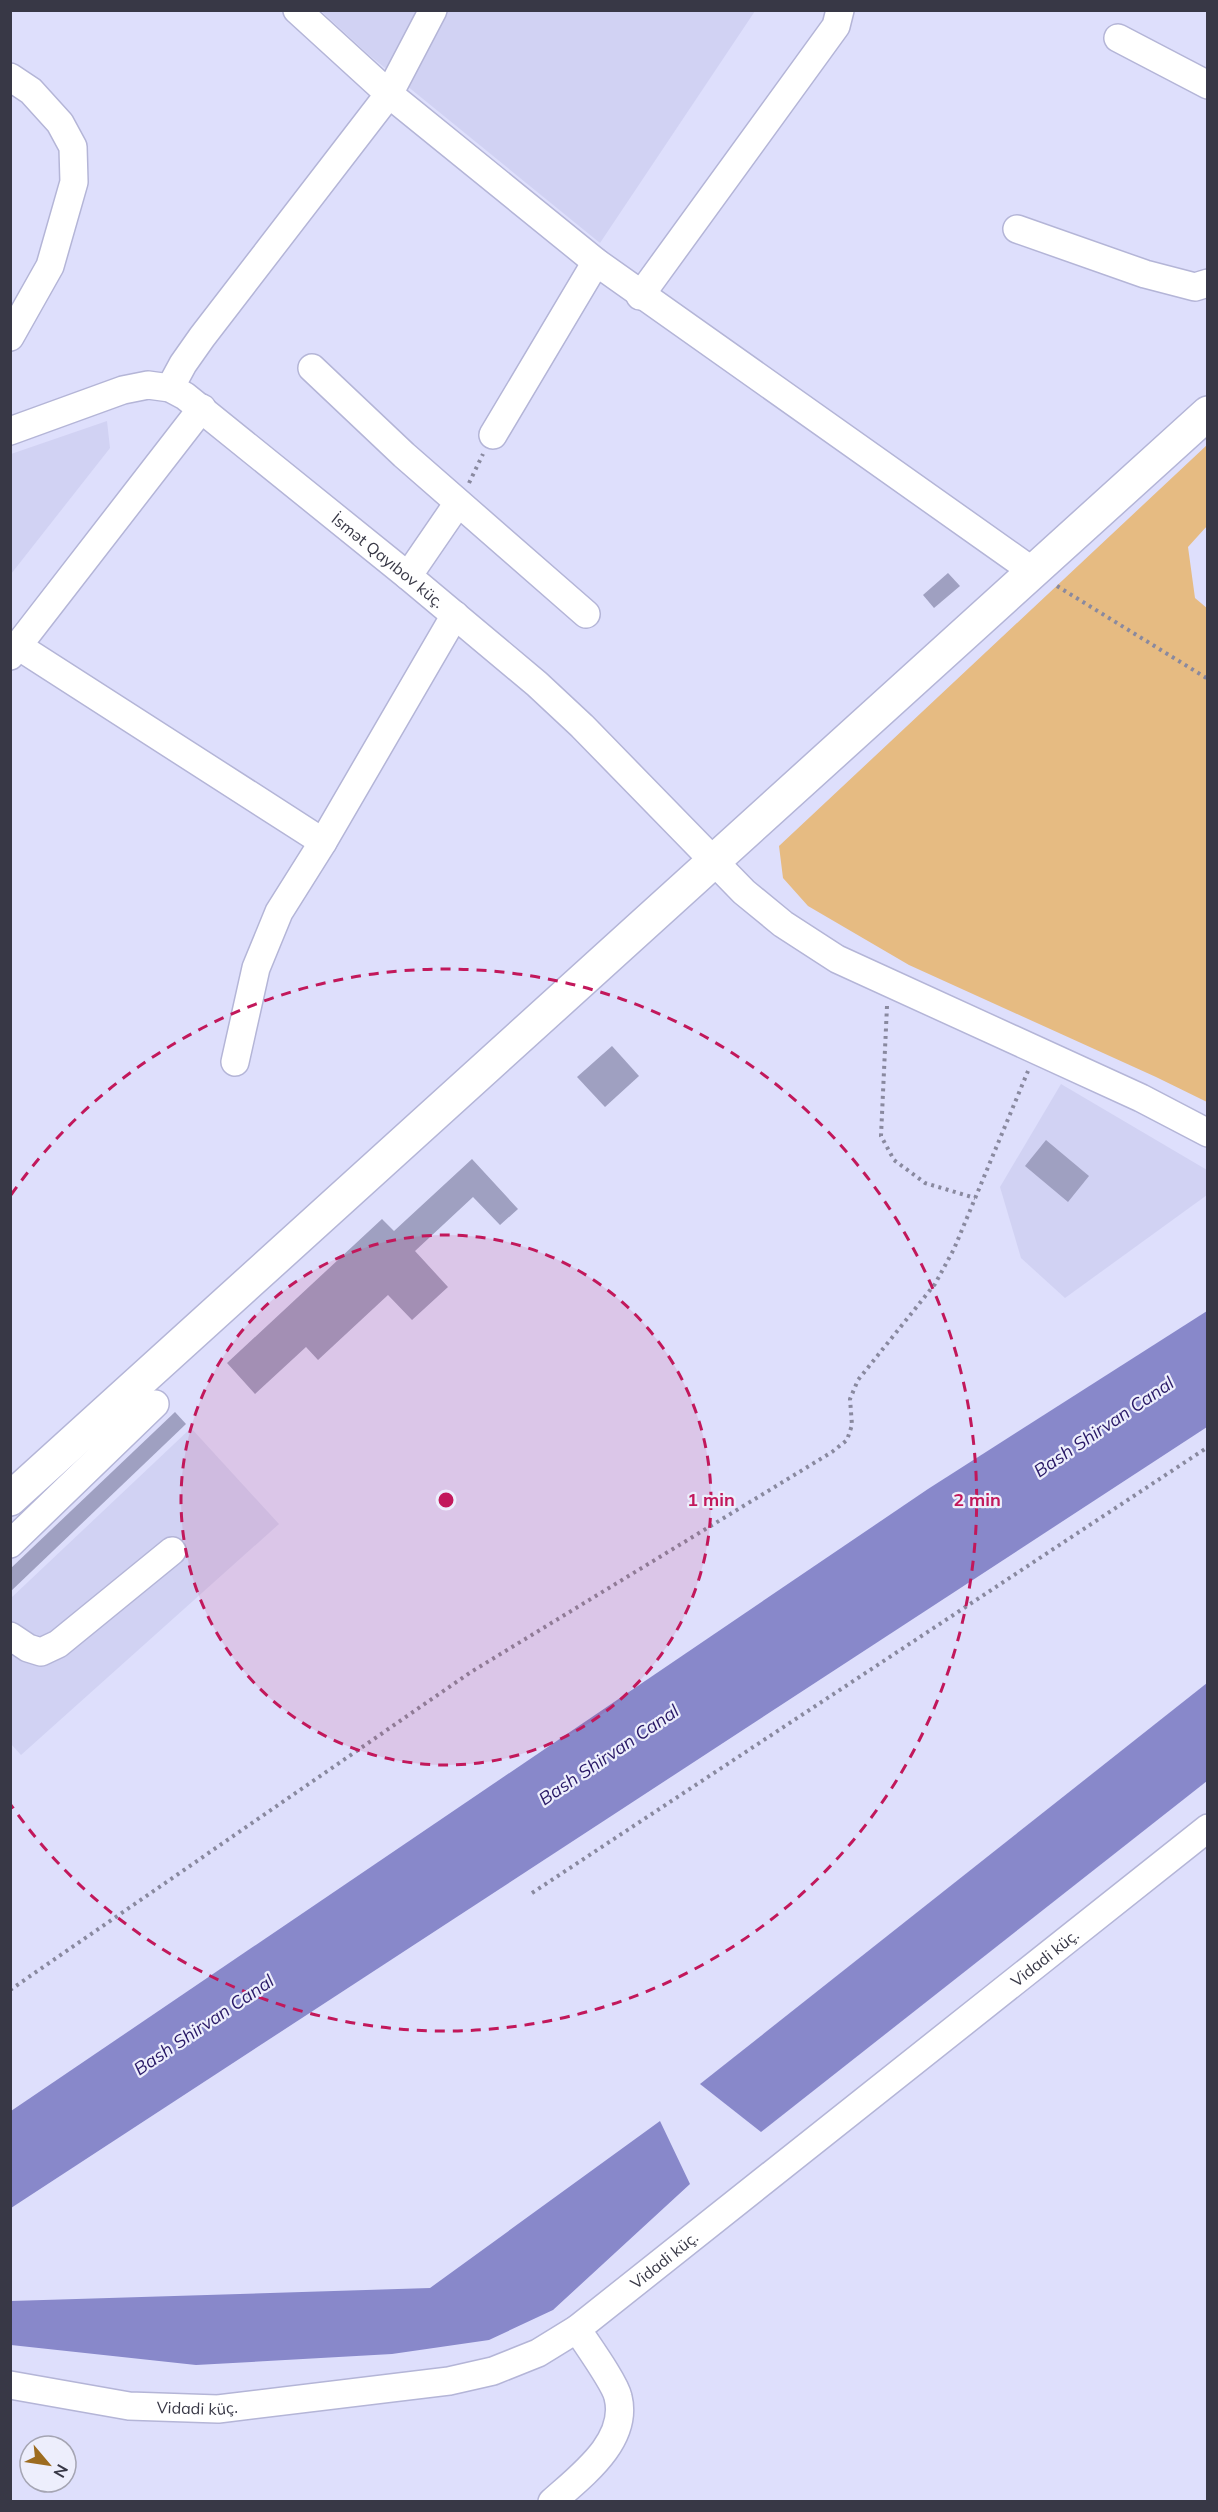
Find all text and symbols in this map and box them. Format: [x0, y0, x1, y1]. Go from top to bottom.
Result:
street label: İsmət Qayıbov küç. [328, 508, 448, 612]
water label: Bash Shirvan Canal [1029, 1371, 1179, 1482]
text: 1 min [687, 1488, 735, 1511]
text: 2 min [953, 1488, 1001, 1511]
centre of rings [436, 1490, 456, 1510]
water label: Bash Shirvan Canal [534, 1699, 684, 1810]
street label: Vidadi küç. [1007, 1925, 1083, 1991]
water label: Bash Shirvan Canal [129, 1969, 279, 2080]
street label: Vidadi küç. [626, 2227, 702, 2293]
street label: Vidadi küç. [156, 2397, 239, 2419]
north arrow [18, 2434, 78, 2494]
text: N [49, 2461, 73, 2481]

